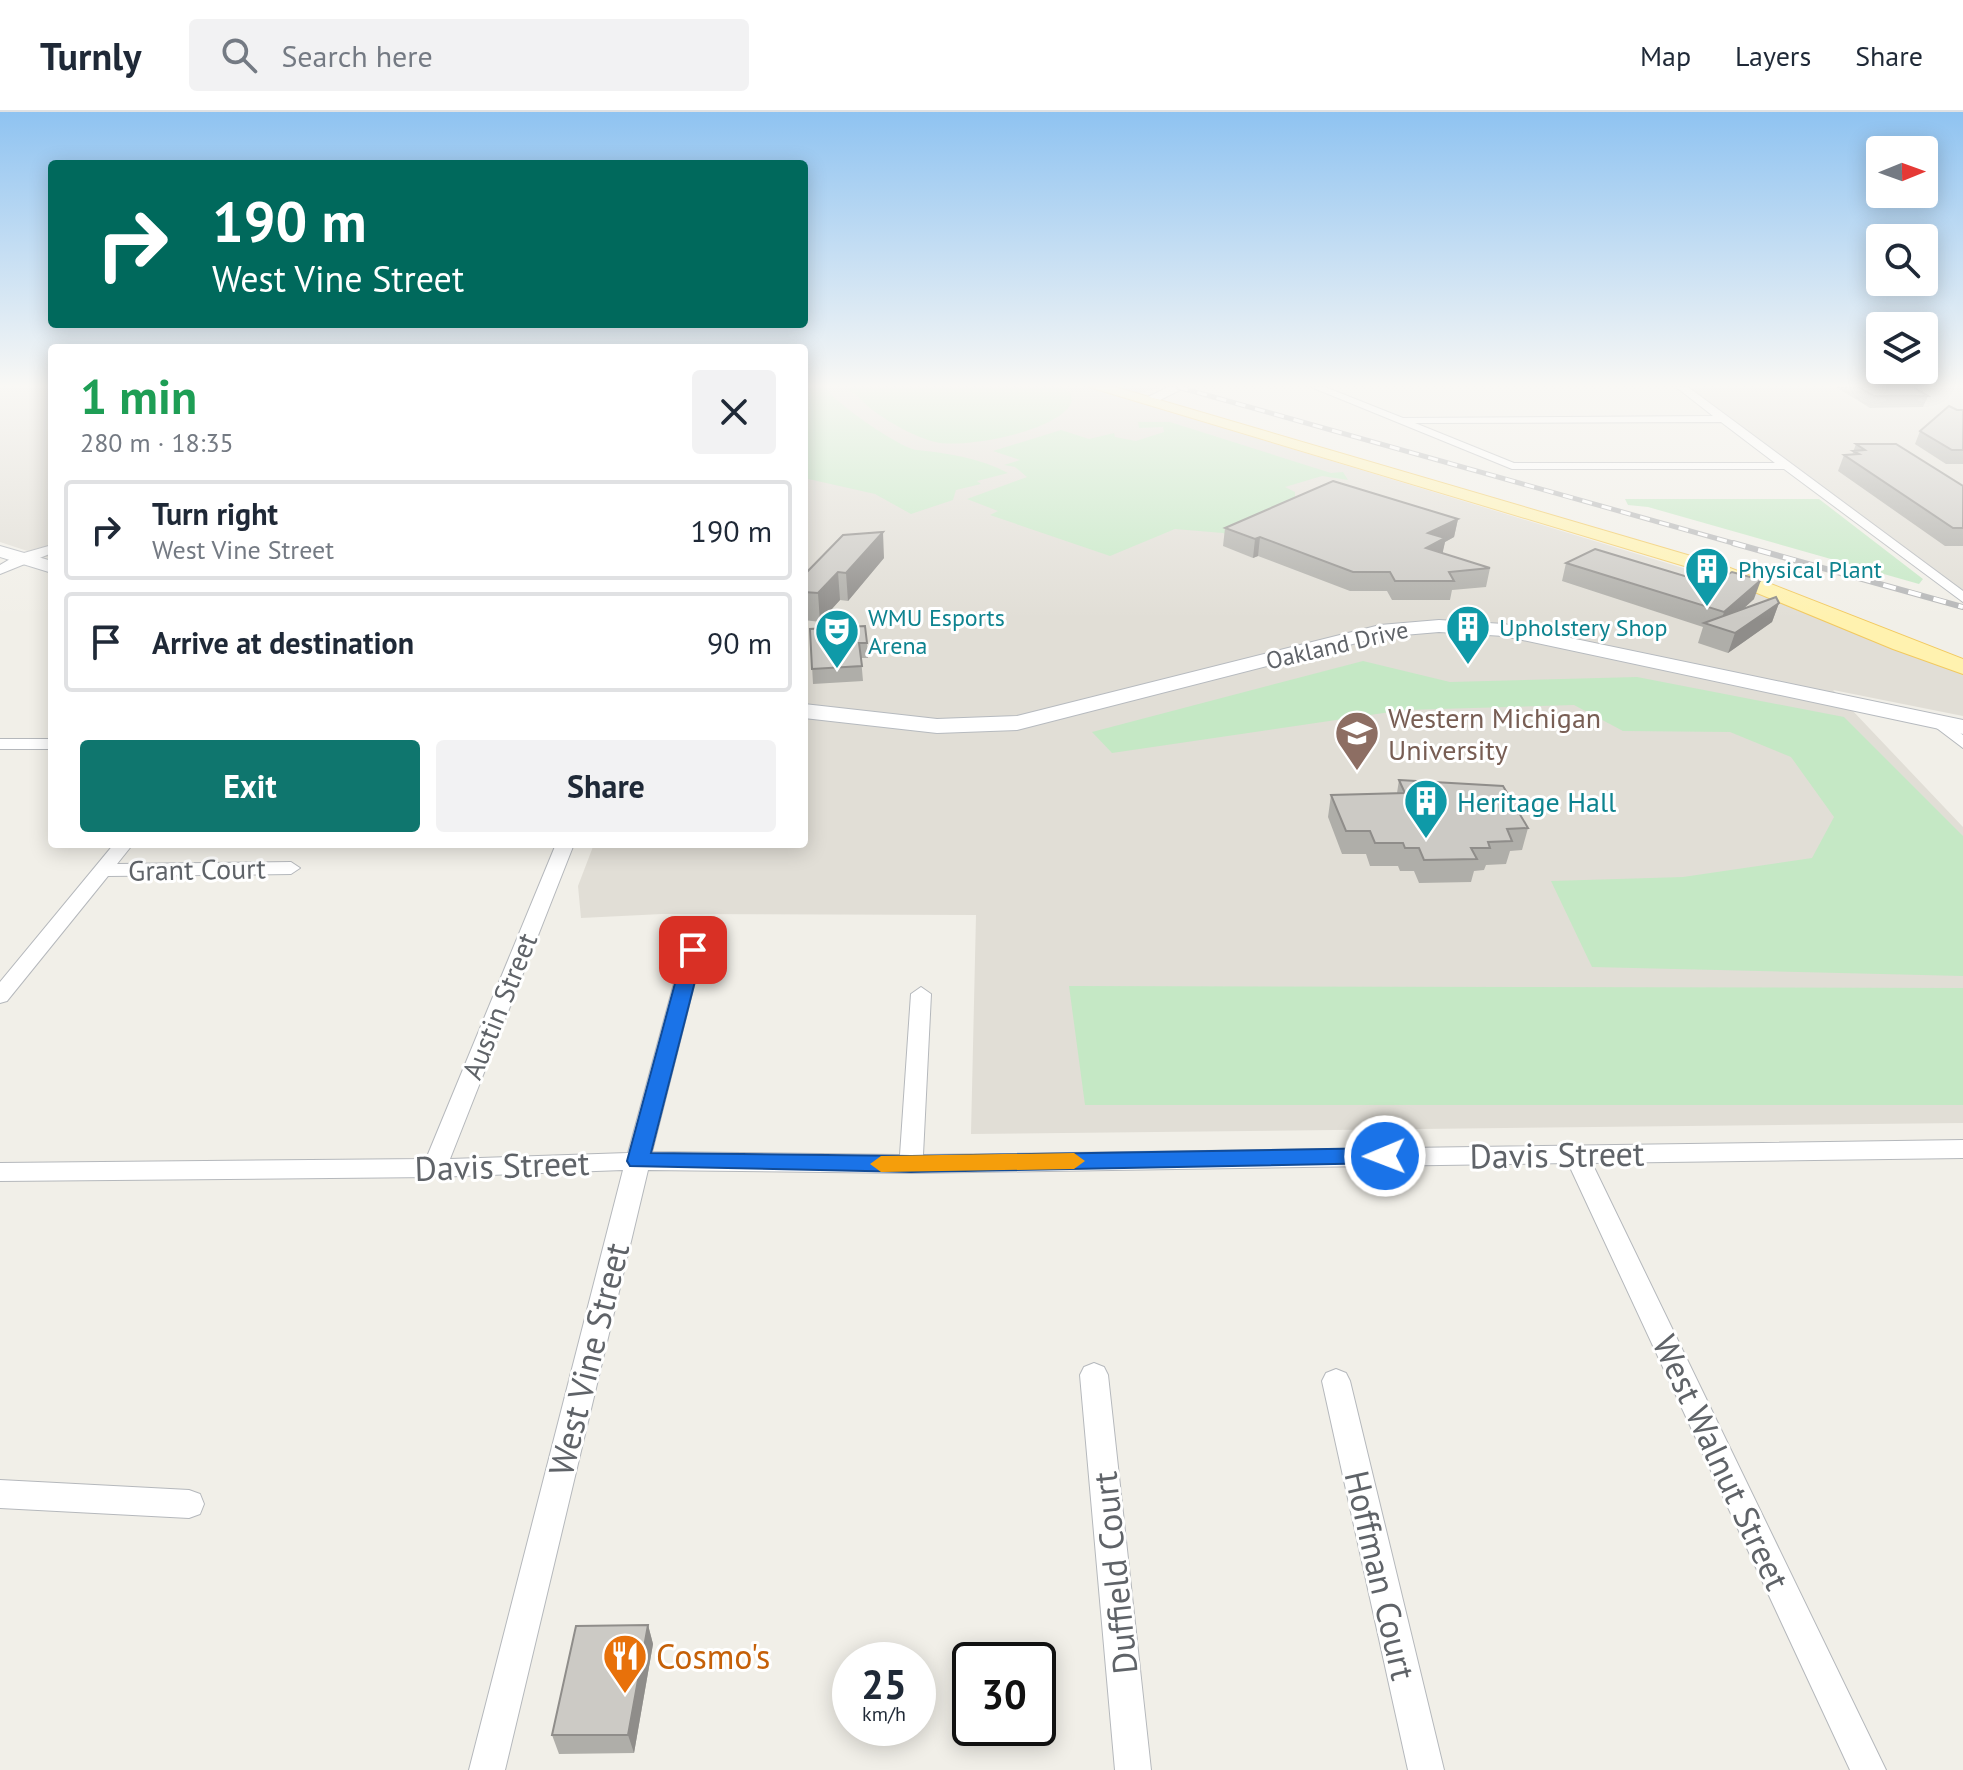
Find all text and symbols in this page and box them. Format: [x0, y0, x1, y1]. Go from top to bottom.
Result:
search box [189, 19, 749, 91]
text: Turnly [40, 31, 141, 80]
icon: search [217, 33, 261, 77]
text: Search here [281, 36, 433, 75]
text: Map [1640, 37, 1691, 74]
text: Layers [1735, 37, 1811, 74]
text: Share [1855, 37, 1923, 74]
north arrow [1866, 136, 1938, 208]
map controls [1866, 136, 1938, 384]
text: 190 m [212, 185, 367, 257]
icon: right [80, 192, 184, 296]
button: search [1866, 224, 1938, 296]
text: West Vine Street [212, 255, 464, 302]
button: layers [1866, 312, 1938, 384]
text: 1 min [80, 365, 197, 427]
button: close [692, 370, 776, 454]
text: 280 m · 18:35 [80, 426, 234, 459]
text: Turn right [152, 494, 278, 533]
icon: right [84, 508, 128, 552]
text: 190 m [691, 511, 772, 550]
text: West Vine Street [152, 533, 334, 566]
building icon: Physical Plant [1683, 545, 1731, 608]
place label: Physical Plant [1738, 554, 1882, 585]
place label: WMU Esports Arena [868, 602, 1005, 661]
building icon: Upholstery Shop [1444, 603, 1492, 666]
theatre icon: WMU Esports Arena [813, 607, 861, 670]
place label: Upholstery Shop [1499, 612, 1667, 643]
street label: Oakland Drive [1263, 614, 1411, 676]
icon: arrive [84, 620, 128, 664]
text: Arrive at destination [152, 623, 414, 662]
text: 90 m [707, 623, 772, 662]
place label: Western Michigan University [1388, 699, 1601, 768]
school or university icon: Western Michigan University [1333, 709, 1381, 772]
button: Exit [80, 740, 420, 832]
button: Share [436, 740, 776, 832]
building icon: Heritage Hall [1402, 777, 1450, 840]
place label: Heritage Hall [1457, 783, 1616, 820]
street label: Grant Court [128, 849, 267, 889]
pin [659, 916, 727, 984]
street label: Austin Street [453, 927, 545, 1085]
icon: arrive [671, 928, 715, 972]
position arrow [1343, 1114, 1427, 1198]
street label: Davis Street [1469, 1130, 1645, 1178]
street label: Davis Street [414, 1140, 591, 1190]
street label: West Vine Street [538, 1238, 638, 1480]
street label: West Walnut Street [1644, 1328, 1800, 1597]
street label: Hoffman Court [1336, 1466, 1427, 1684]
street label: Duffield Court [1081, 1469, 1147, 1676]
restaurant icon: Cosmo's [601, 1632, 649, 1695]
place label: Cosmo's [656, 1634, 770, 1678]
speed limit sign: 30 [952, 1642, 1056, 1746]
text: 25 [861, 1658, 907, 1710]
text: km/h [862, 1701, 906, 1727]

